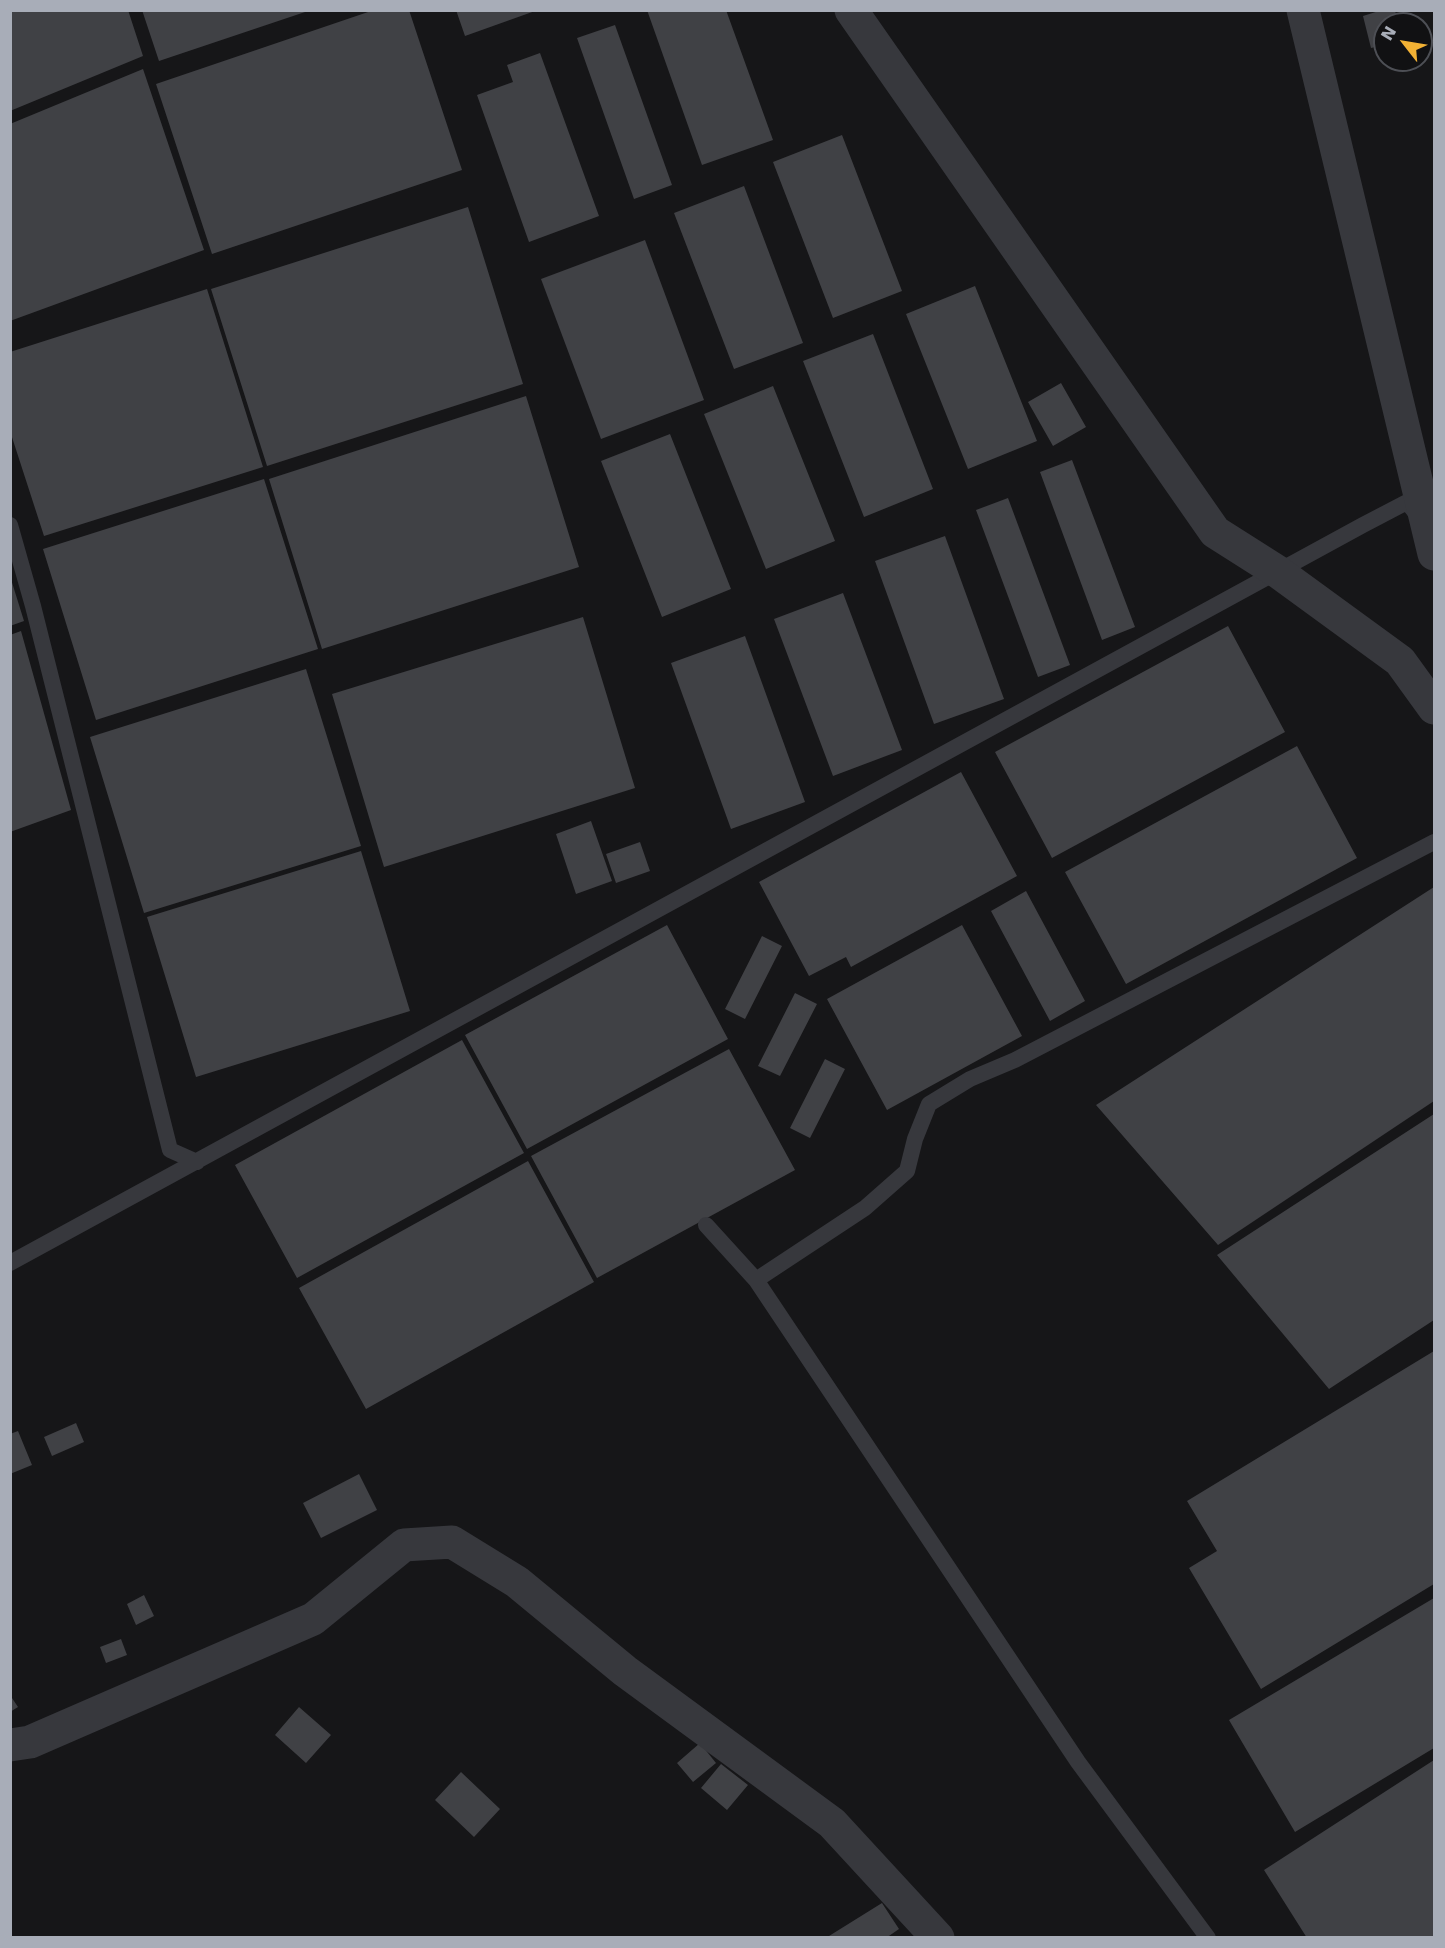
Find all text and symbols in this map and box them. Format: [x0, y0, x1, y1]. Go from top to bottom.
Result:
north arrow [1373, 12, 1433, 72]
text: N [1377, 23, 1400, 44]

